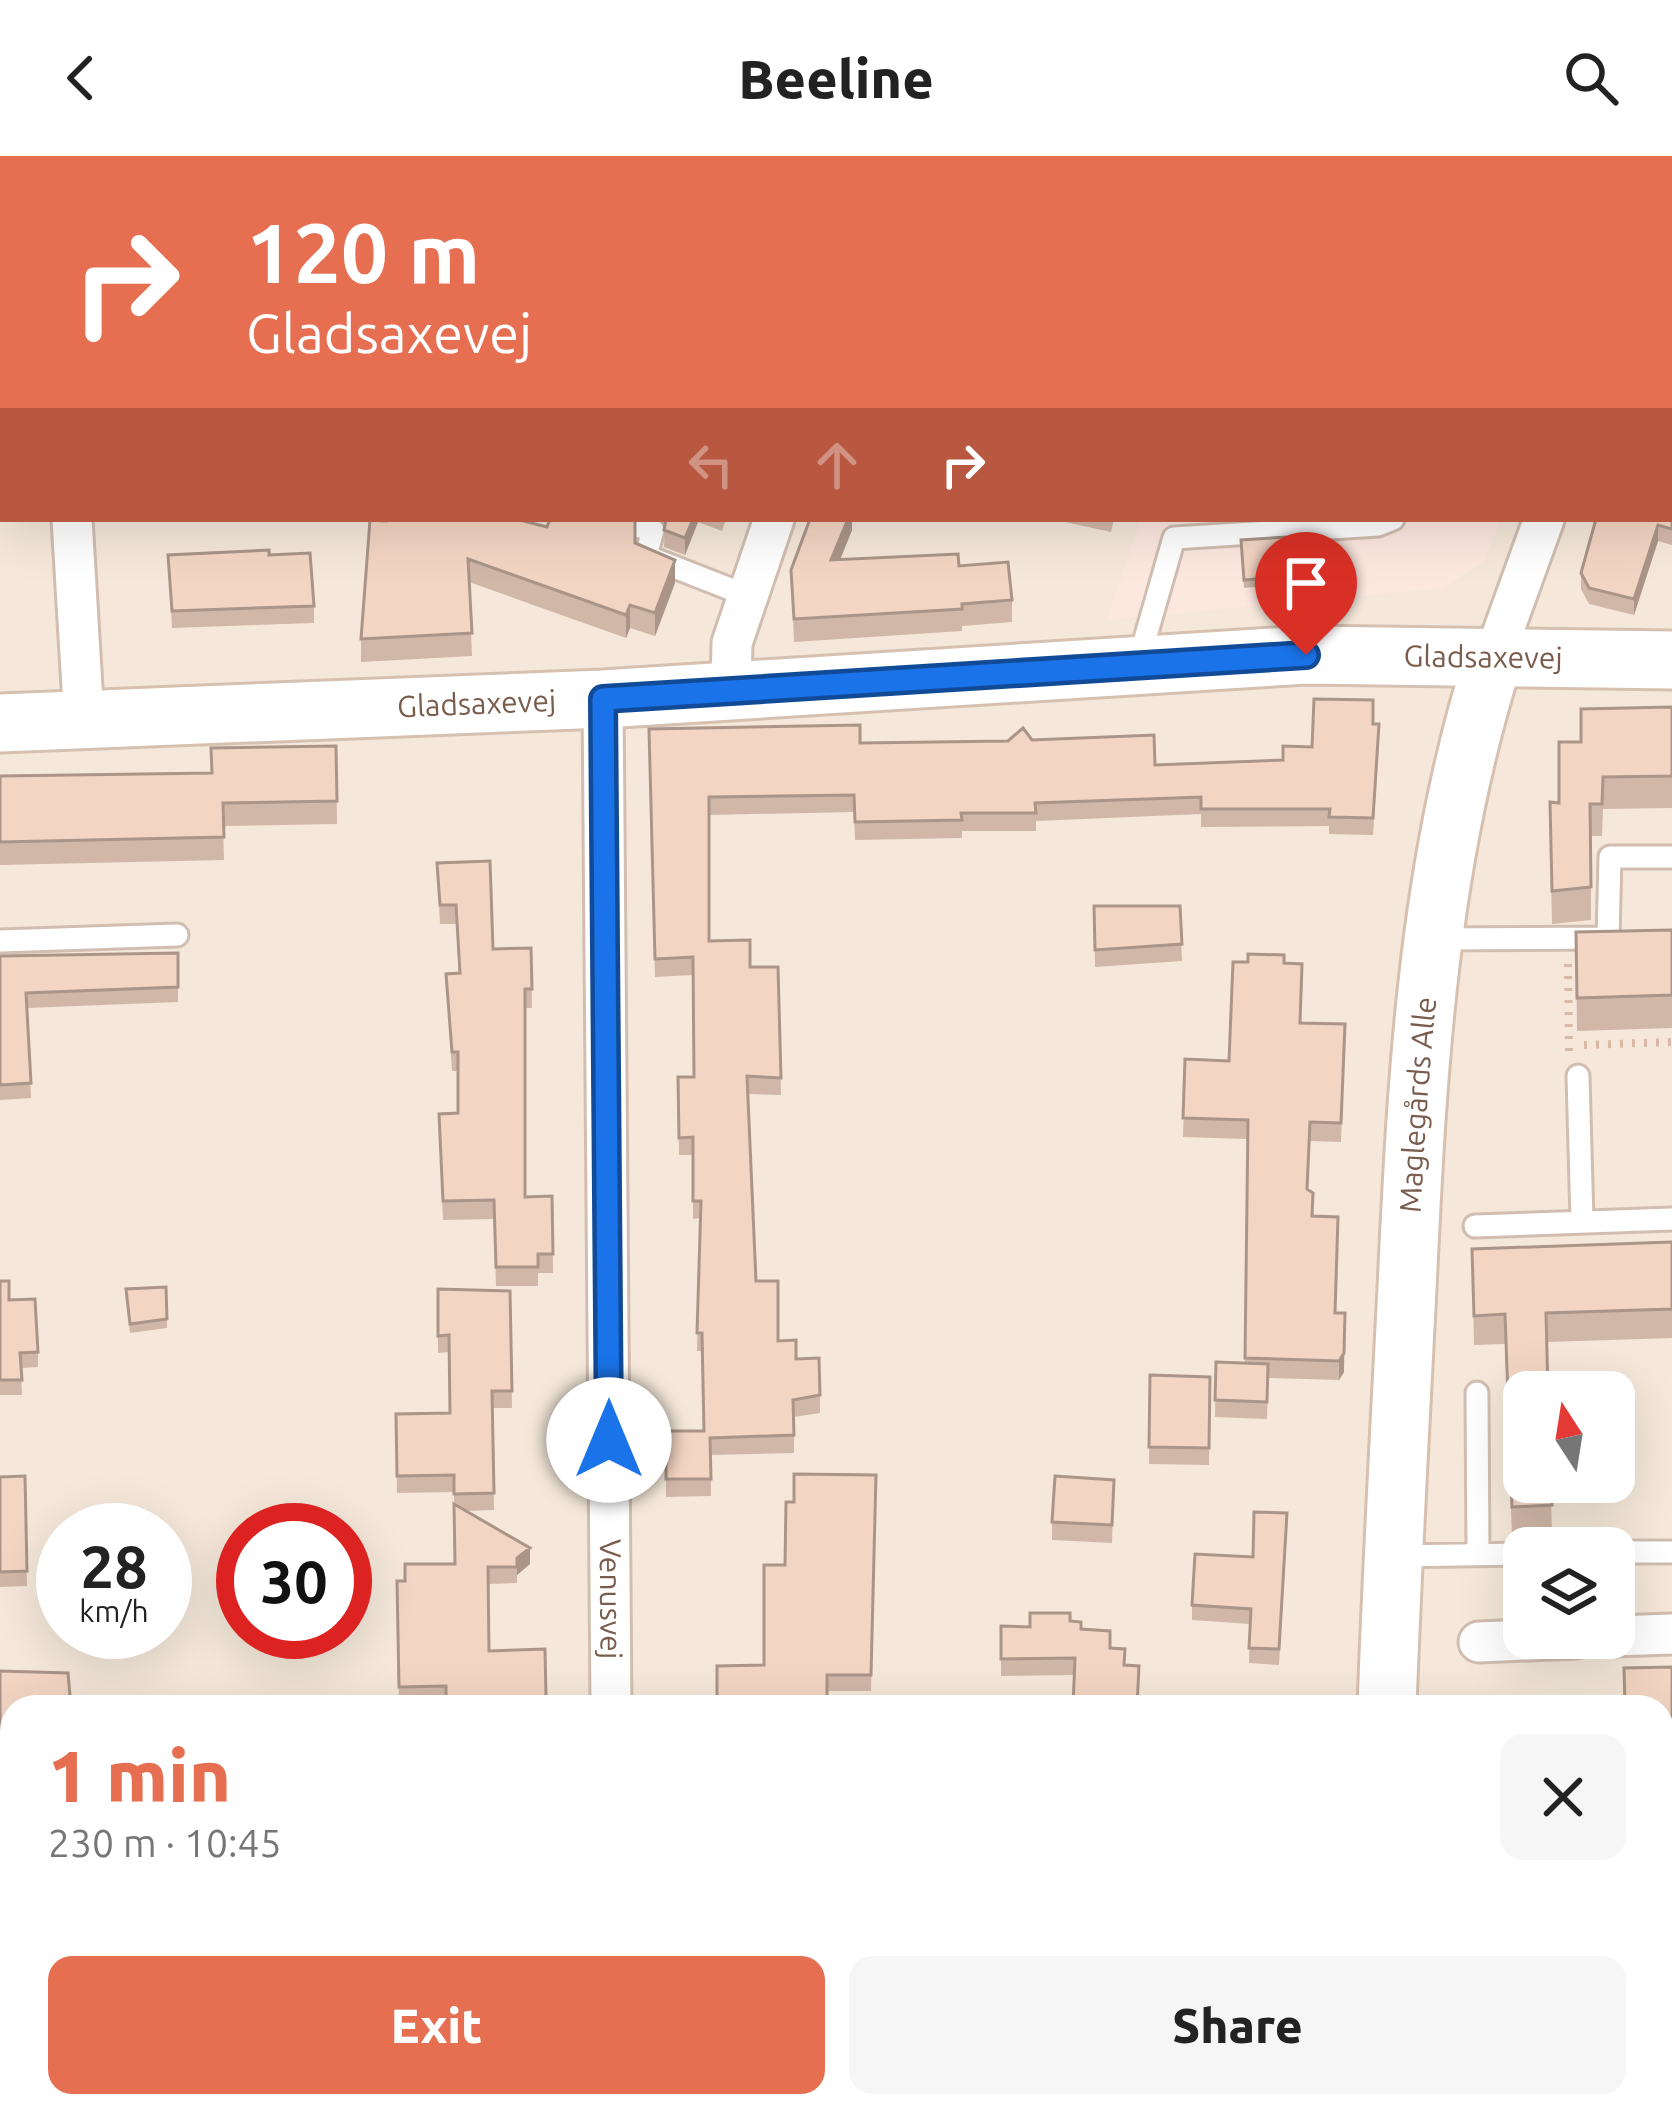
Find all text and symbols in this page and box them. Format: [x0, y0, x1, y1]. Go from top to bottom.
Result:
icon: back [48, 45, 114, 111]
icon: search [1558, 45, 1624, 111]
text: Beeline [738, 48, 934, 108]
icon: right [48, 204, 204, 360]
text: 120 m [246, 205, 480, 299]
text: Gladsaxevej [246, 303, 532, 363]
icon: left [678, 432, 744, 498]
icon: ahead [804, 432, 870, 498]
icon: right [930, 432, 996, 498]
pin [1255, 532, 1357, 655]
icon: arrive [1273, 550, 1339, 616]
street label: Gladsaxevej [1403, 638, 1563, 675]
street label: Gladsaxevej [396, 683, 557, 723]
street label: Maglegårds Alle [1393, 995, 1442, 1214]
north arrow [1503, 1371, 1635, 1503]
map controls [1503, 1371, 1635, 1659]
position arrow [546, 1377, 672, 1503]
speed limit sign: 30 [216, 1503, 372, 1659]
button: layers [1503, 1527, 1635, 1659]
text: 28 [80, 1532, 148, 1599]
street label: Venusvej [594, 1539, 629, 1659]
text: km/h [79, 1594, 149, 1628]
button: close [1500, 1734, 1626, 1860]
text: 1 min [48, 1735, 231, 1816]
text: 230 m · 10:45 [48, 1821, 282, 1864]
button: Exit [48, 1956, 825, 2094]
button: Share [849, 1956, 1626, 2094]

